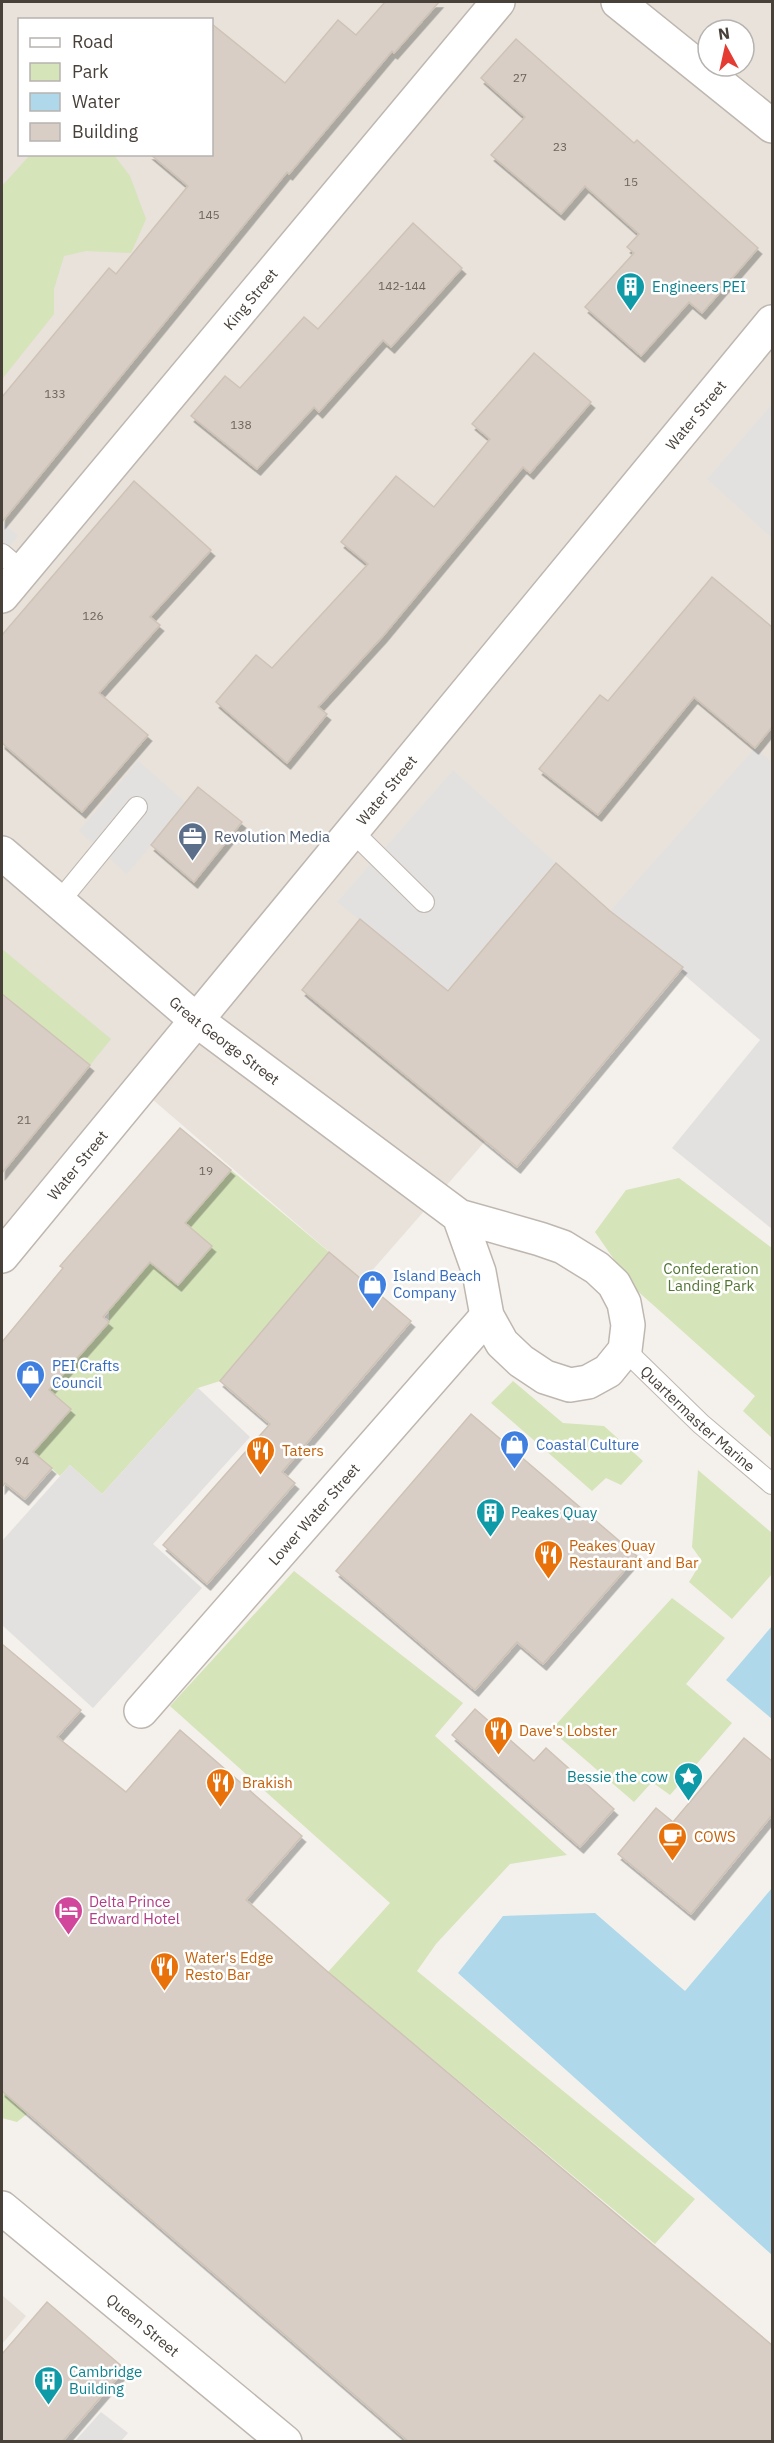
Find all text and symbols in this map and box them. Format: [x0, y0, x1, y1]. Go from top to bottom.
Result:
legend [18, 18, 213, 156]
north arrow [696, 18, 756, 78]
text: N [717, 22, 731, 44]
text: Road [72, 30, 113, 53]
text: Park [72, 60, 109, 83]
house number: 27 [513, 70, 527, 85]
text: Water [72, 90, 121, 113]
text: Building [72, 120, 139, 143]
house number: 23 [553, 139, 567, 154]
house number: 15 [624, 174, 638, 189]
house number: 145 [198, 207, 220, 222]
street label: King Street [219, 264, 281, 334]
building icon: Engineers PEI [615, 270, 647, 312]
place label: Engineers PEI [652, 277, 746, 296]
house number: 142-144 [378, 278, 426, 293]
street label: Water Street [661, 376, 730, 454]
house number: 133 [44, 386, 66, 401]
house number: 138 [230, 417, 252, 432]
house number: 126 [82, 608, 104, 623]
street label: Water Street [352, 751, 421, 829]
office icon: Revolution Media [177, 820, 209, 862]
place label: Revolution Media [214, 827, 330, 846]
street label: Great George Street [166, 992, 284, 1088]
house number: 21 [17, 1112, 31, 1127]
street label: Water Street [43, 1126, 111, 1204]
house number: 19 [199, 1163, 213, 1178]
park label: Confederation Landing Park [663, 1259, 759, 1295]
place label: Island Beach Company [393, 1266, 481, 1302]
shop icon: Island Beach Company [356, 1268, 388, 1310]
place label: PEI Crafts Council [52, 1356, 120, 1392]
shop icon: PEI Crafts Council [15, 1358, 47, 1400]
street label: Quartermaster Marine [637, 1361, 759, 1475]
shop icon: Coastal Culture [499, 1428, 531, 1470]
restaurant icon: Taters [245, 1434, 277, 1476]
place label: Coastal Culture [536, 1435, 639, 1454]
place label: Taters [282, 1441, 324, 1460]
house number: 94 [15, 1453, 29, 1468]
street label: Lower Water Street [264, 1459, 363, 1569]
building icon: Peakes Quay [474, 1496, 506, 1538]
place label: Peakes Quay [511, 1503, 598, 1522]
place label: Peakes Quay Restaurant and Bar [569, 1536, 699, 1572]
restaurant icon: Peakes Quay Restaurant and Bar [532, 1538, 564, 1580]
restaurant icon: Dave's Lobster [482, 1714, 514, 1756]
place label: Dave's Lobster [519, 1721, 618, 1740]
place icon: Bessie the cow [673, 1760, 705, 1802]
restaurant icon: Brakish [205, 1766, 237, 1808]
place label: Bessie the cow [567, 1767, 668, 1786]
place label: Brakish [242, 1773, 293, 1792]
cafe icon: COWS [657, 1820, 689, 1862]
place label: COWS [694, 1827, 736, 1846]
place label: Delta Prince Edward Hotel [89, 1892, 180, 1928]
hotel icon: Delta Prince Edward Hotel [52, 1894, 84, 1936]
place label: Water's Edge Resto Bar [185, 1948, 273, 1984]
restaurant icon: Water's Edge Resto Bar [148, 1950, 180, 1992]
street label: Queen Street [103, 2289, 183, 2360]
place label: Cambridge Building [69, 2362, 142, 2398]
building icon: Cambridge Building [32, 2364, 64, 2406]

